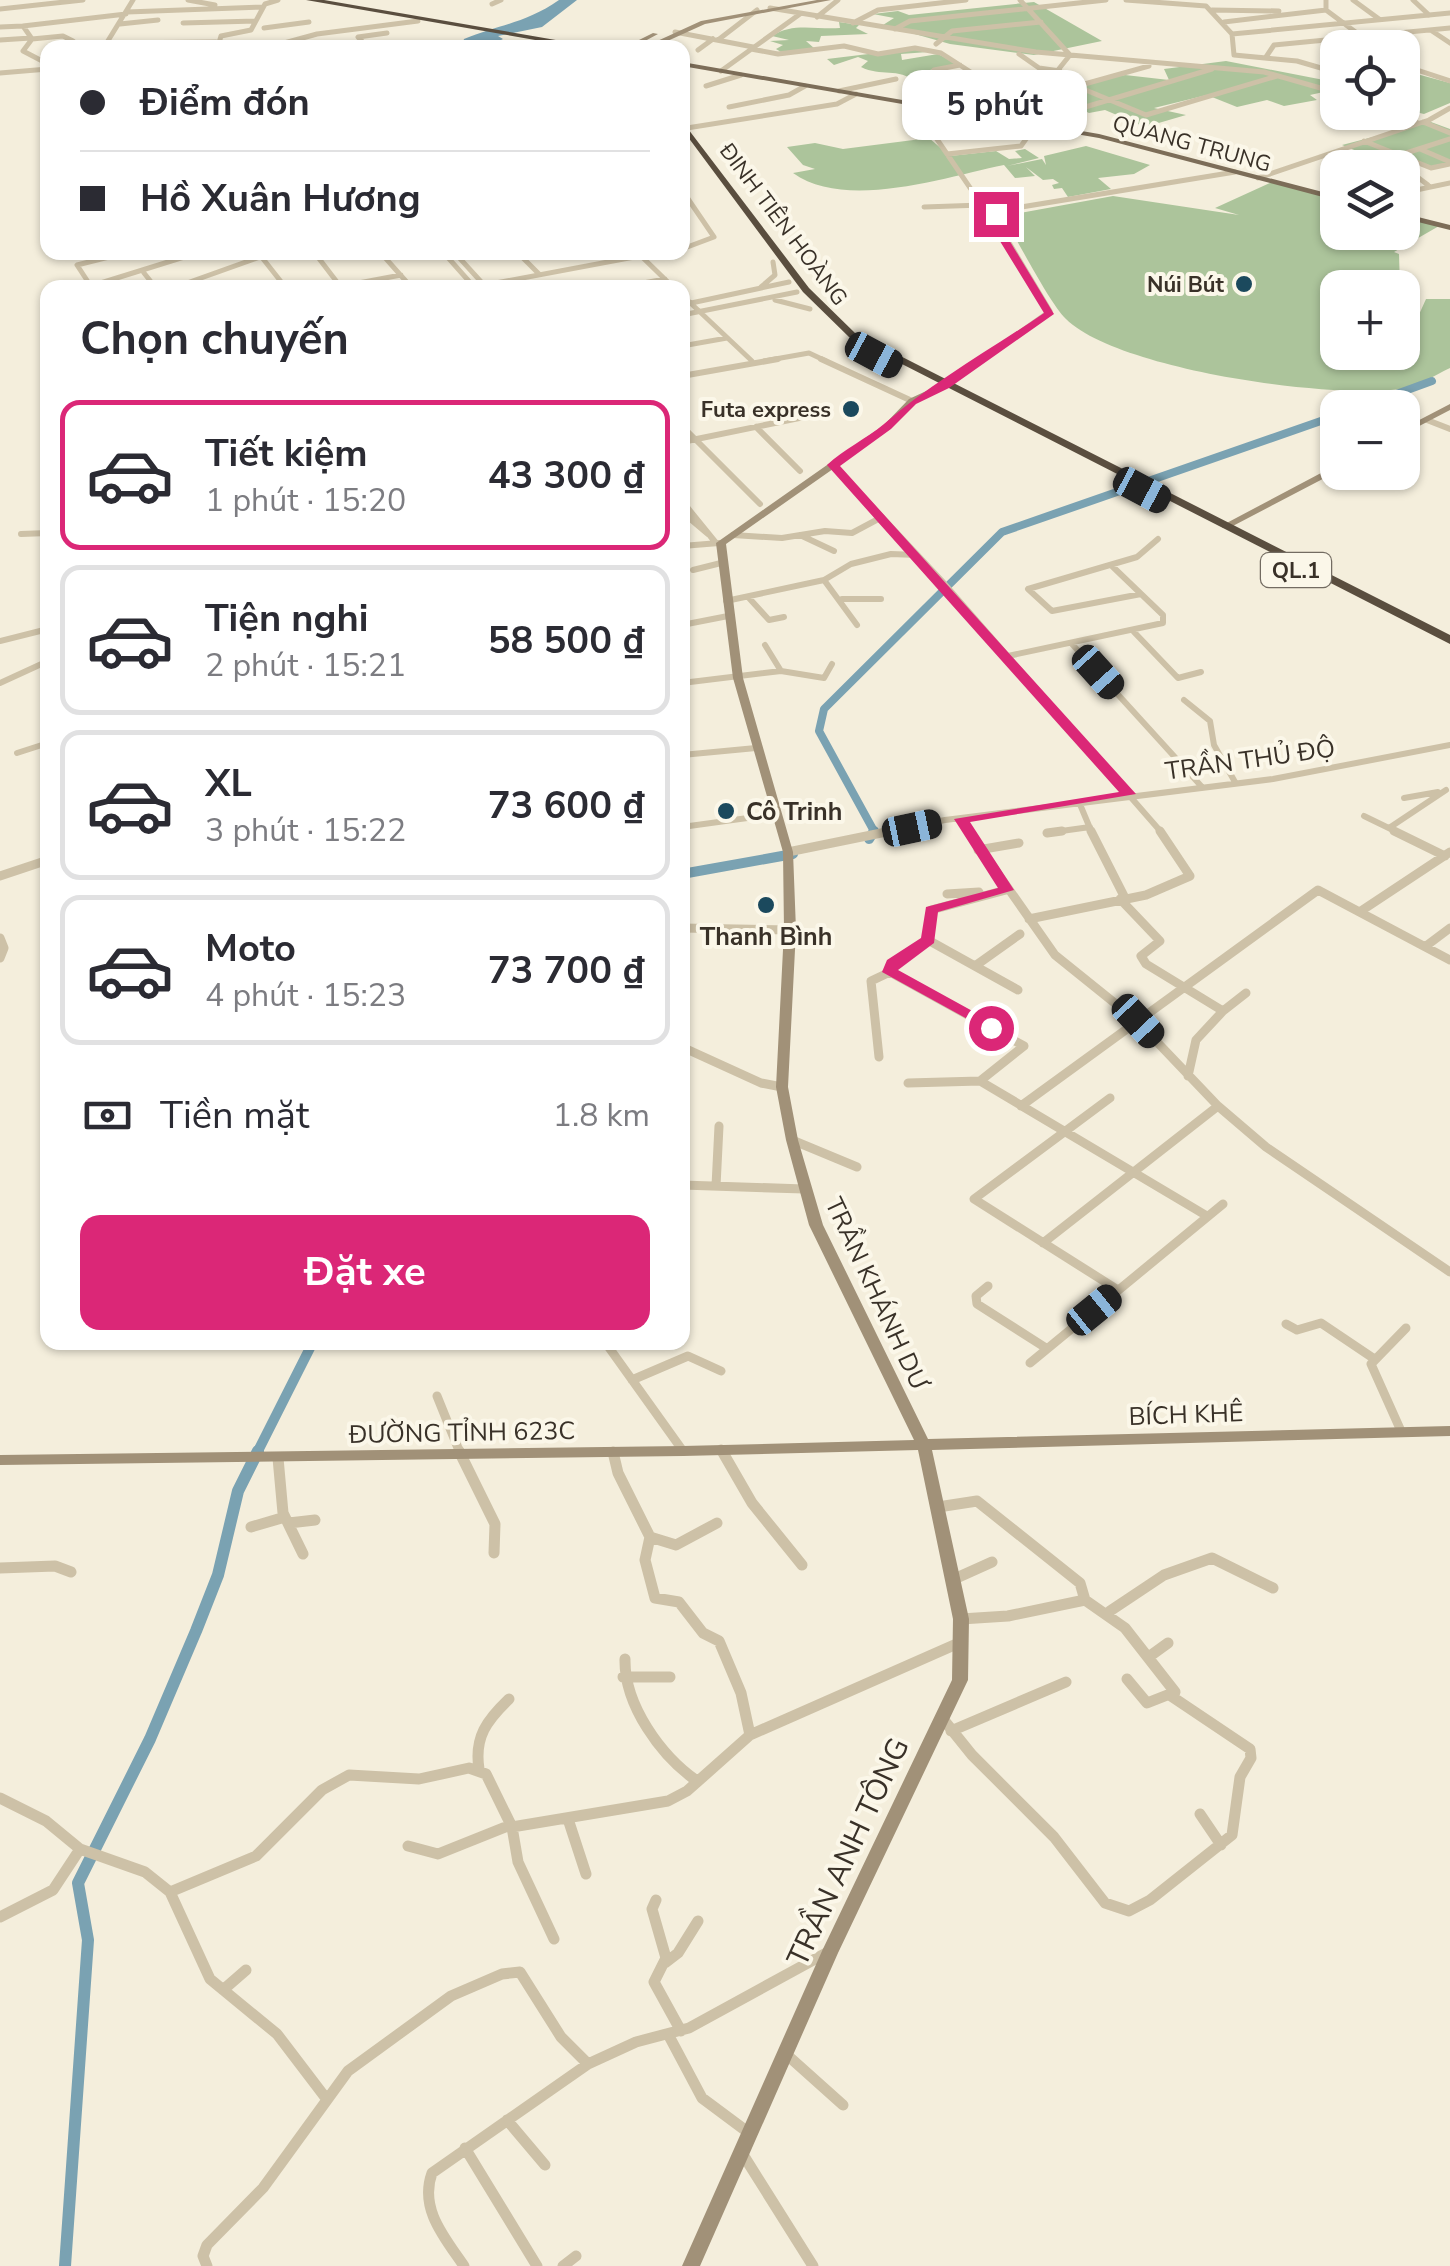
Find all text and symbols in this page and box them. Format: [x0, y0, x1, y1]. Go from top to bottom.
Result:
map controls [1320, 30, 1420, 490]
button: locate [1320, 30, 1420, 130]
callout: 5 phút [904, 69, 1088, 139]
text: Điểm đón [140, 77, 310, 128]
text: 5 phút [946, 83, 1043, 126]
street label: QUANG TRUNG [1109, 108, 1274, 180]
street label: ĐINH TIÊN HOÀNG [712, 137, 854, 312]
button: layers [1320, 150, 1420, 250]
text: Hồ Xuân Hương [140, 173, 421, 224]
route end [974, 192, 1019, 237]
place label: Núi Bút [1147, 270, 1225, 300]
button: + [1320, 270, 1420, 370]
marker: Núi Bút [1233, 273, 1255, 295]
text: Chọn chuyến [80, 309, 349, 370]
car [840, 328, 908, 382]
button: − [1320, 390, 1420, 490]
place label: Futa express [701, 395, 831, 425]
marker: Futa express [840, 398, 862, 420]
text: Tiết kiệm [205, 428, 368, 479]
icon: car [85, 430, 175, 520]
text: 43 300 ₫ [488, 450, 645, 501]
car [1108, 463, 1176, 517]
text: 1 phút · 15:20 [205, 479, 406, 522]
road number: QL.1 [1261, 553, 1331, 587]
text: Tiện nghi [205, 593, 368, 644]
icon: car [85, 595, 175, 685]
text: 58 500 ₫ [488, 615, 645, 666]
car [1067, 640, 1129, 704]
text: 2 phút · 15:21 [205, 644, 406, 687]
street label: TRẦN THỦ ĐỘ [1163, 729, 1337, 789]
text: XL [205, 758, 252, 809]
icon: car [85, 760, 175, 850]
text: 73 600 ₫ [488, 780, 645, 831]
place label: Cô Trinh [746, 795, 842, 829]
marker: Cô Trinh [715, 800, 737, 822]
car [880, 807, 944, 849]
text: 3 phút · 15:22 [205, 809, 406, 852]
marker: Thanh Bình [755, 894, 777, 916]
place label: Thanh Bình [700, 920, 832, 954]
text: Moto [205, 923, 296, 974]
icon: car [85, 925, 175, 1015]
text: 73 700 ₫ [488, 945, 645, 996]
text: 4 phút · 15:23 [205, 974, 406, 1017]
car [1107, 989, 1169, 1053]
route start [969, 1006, 1014, 1051]
icon: cash [80, 1088, 135, 1143]
text: Tiền mặt [160, 1090, 309, 1141]
text: 1.8 km [553, 1094, 650, 1137]
street label: TRẦN KHÁNH DƯ [817, 1191, 938, 1397]
button: Đặt xe [80, 1215, 650, 1330]
car [1061, 1279, 1127, 1341]
street label: BÍCH KHÊ [1128, 1396, 1244, 1434]
street label: ĐƯỜNG TỈNH 623C [348, 1413, 575, 1452]
street label: TRẦN ANH TÔNG [777, 1731, 919, 1973]

